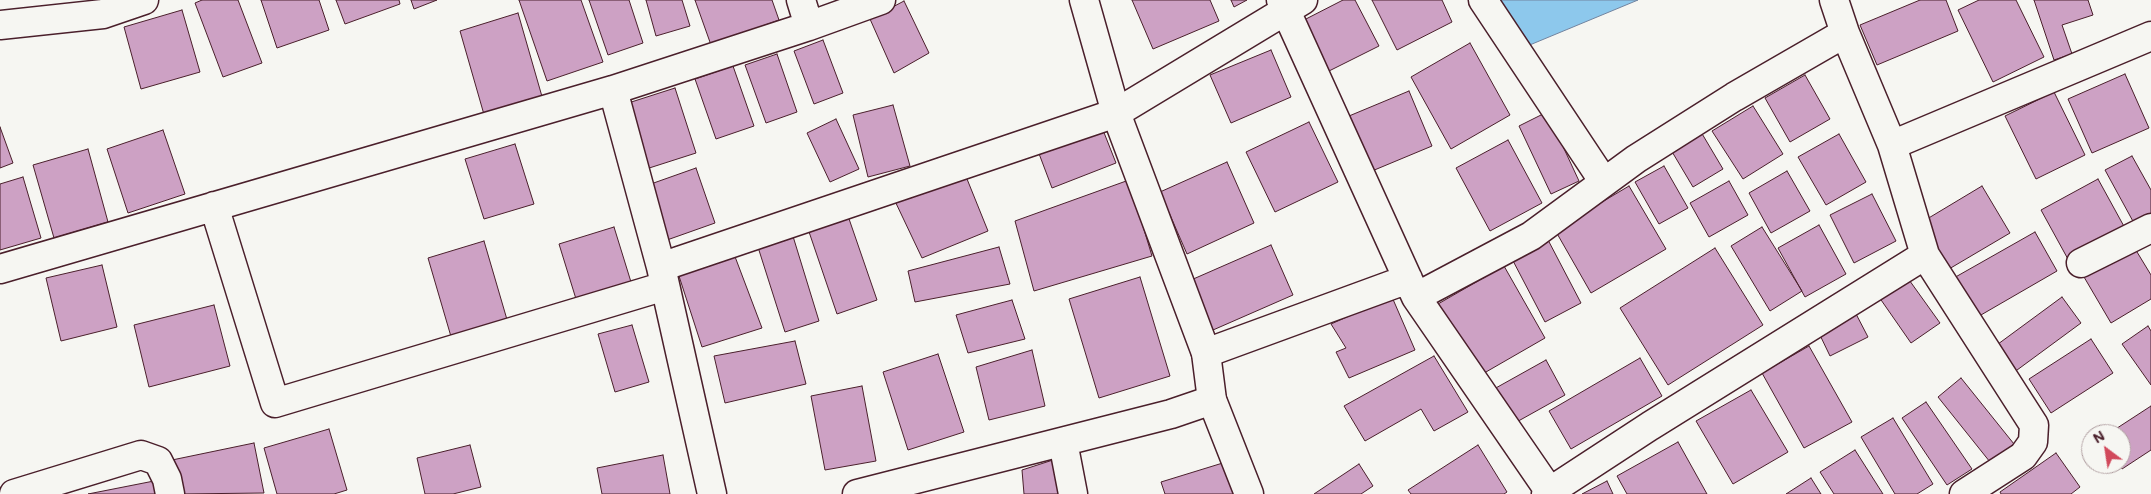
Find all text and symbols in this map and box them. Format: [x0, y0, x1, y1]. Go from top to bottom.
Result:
north arrow [2081, 424, 2131, 474]
text: N [2089, 426, 2108, 447]

